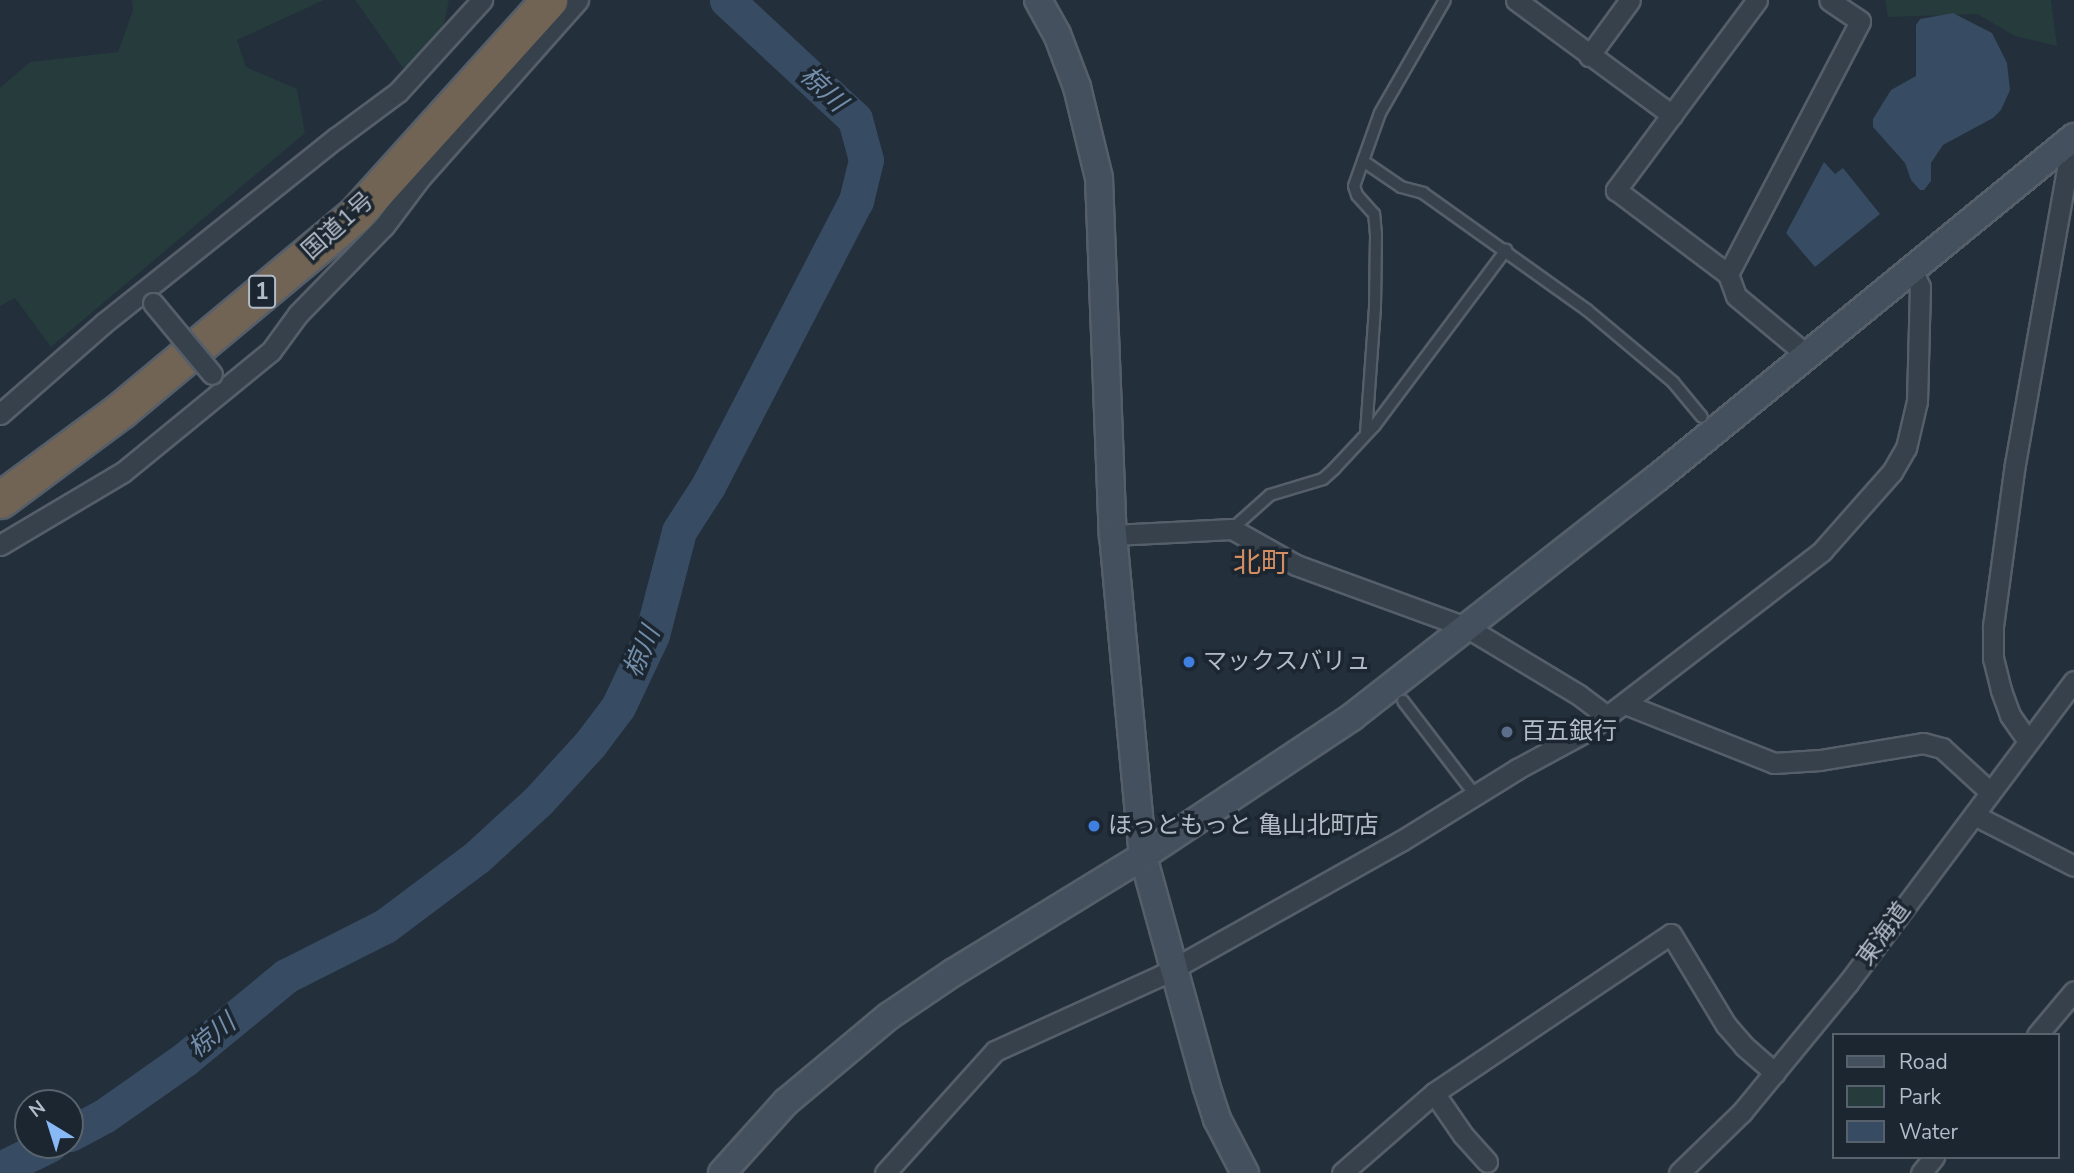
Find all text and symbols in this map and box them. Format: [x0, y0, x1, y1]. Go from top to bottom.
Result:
water label: 椋川 [793, 60, 853, 118]
street label: 国道1号 [296, 186, 380, 266]
road number: 1 [248, 272, 276, 312]
district label: 北町 [1233, 546, 1289, 580]
water label: 椋川 [617, 622, 667, 682]
place label: マックスバリュ [1203, 648, 1371, 676]
marker: マックスバリュ [1181, 654, 1197, 670]
place label: 百五銀行 [1521, 718, 1617, 746]
marker: 百五銀行 [1499, 724, 1515, 740]
place label: ほっともっと 亀山北町店 [1108, 812, 1378, 840]
marker: ほっともっと 亀山北町店 [1086, 818, 1102, 834]
street label: 東海道 [1851, 896, 1917, 972]
water label: 椋川 [182, 1008, 242, 1064]
legend [1832, 1033, 2060, 1159]
text: Road [1899, 1048, 1948, 1076]
text: Park [1899, 1083, 1941, 1111]
north arrow [14, 1089, 84, 1159]
text: N [24, 1094, 51, 1124]
text: Water [1899, 1118, 1958, 1146]

